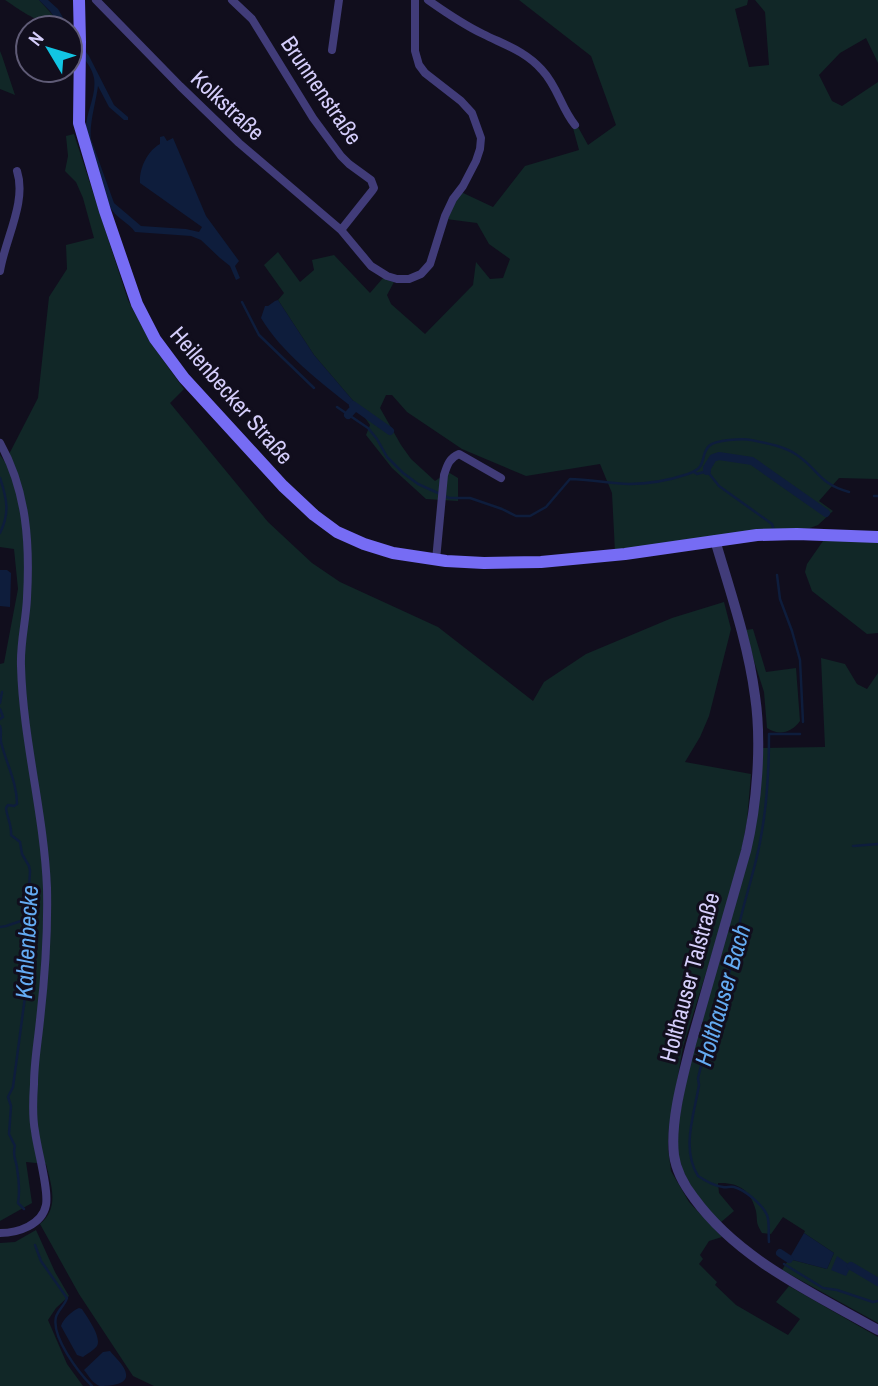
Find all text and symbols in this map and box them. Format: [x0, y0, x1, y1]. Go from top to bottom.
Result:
north arrow [14, 14, 84, 84]
text: N [22, 26, 49, 51]
street label: Brunnenstraße [274, 30, 370, 150]
street label: Kolkstraße [184, 63, 272, 147]
street label: Heilenbecker Straße [164, 320, 300, 470]
water label: Kahlenbecke [7, 884, 45, 1000]
street label: Holthauser Talstraße [652, 889, 726, 1065]
water label: Holthauser Bach [687, 921, 757, 1069]

